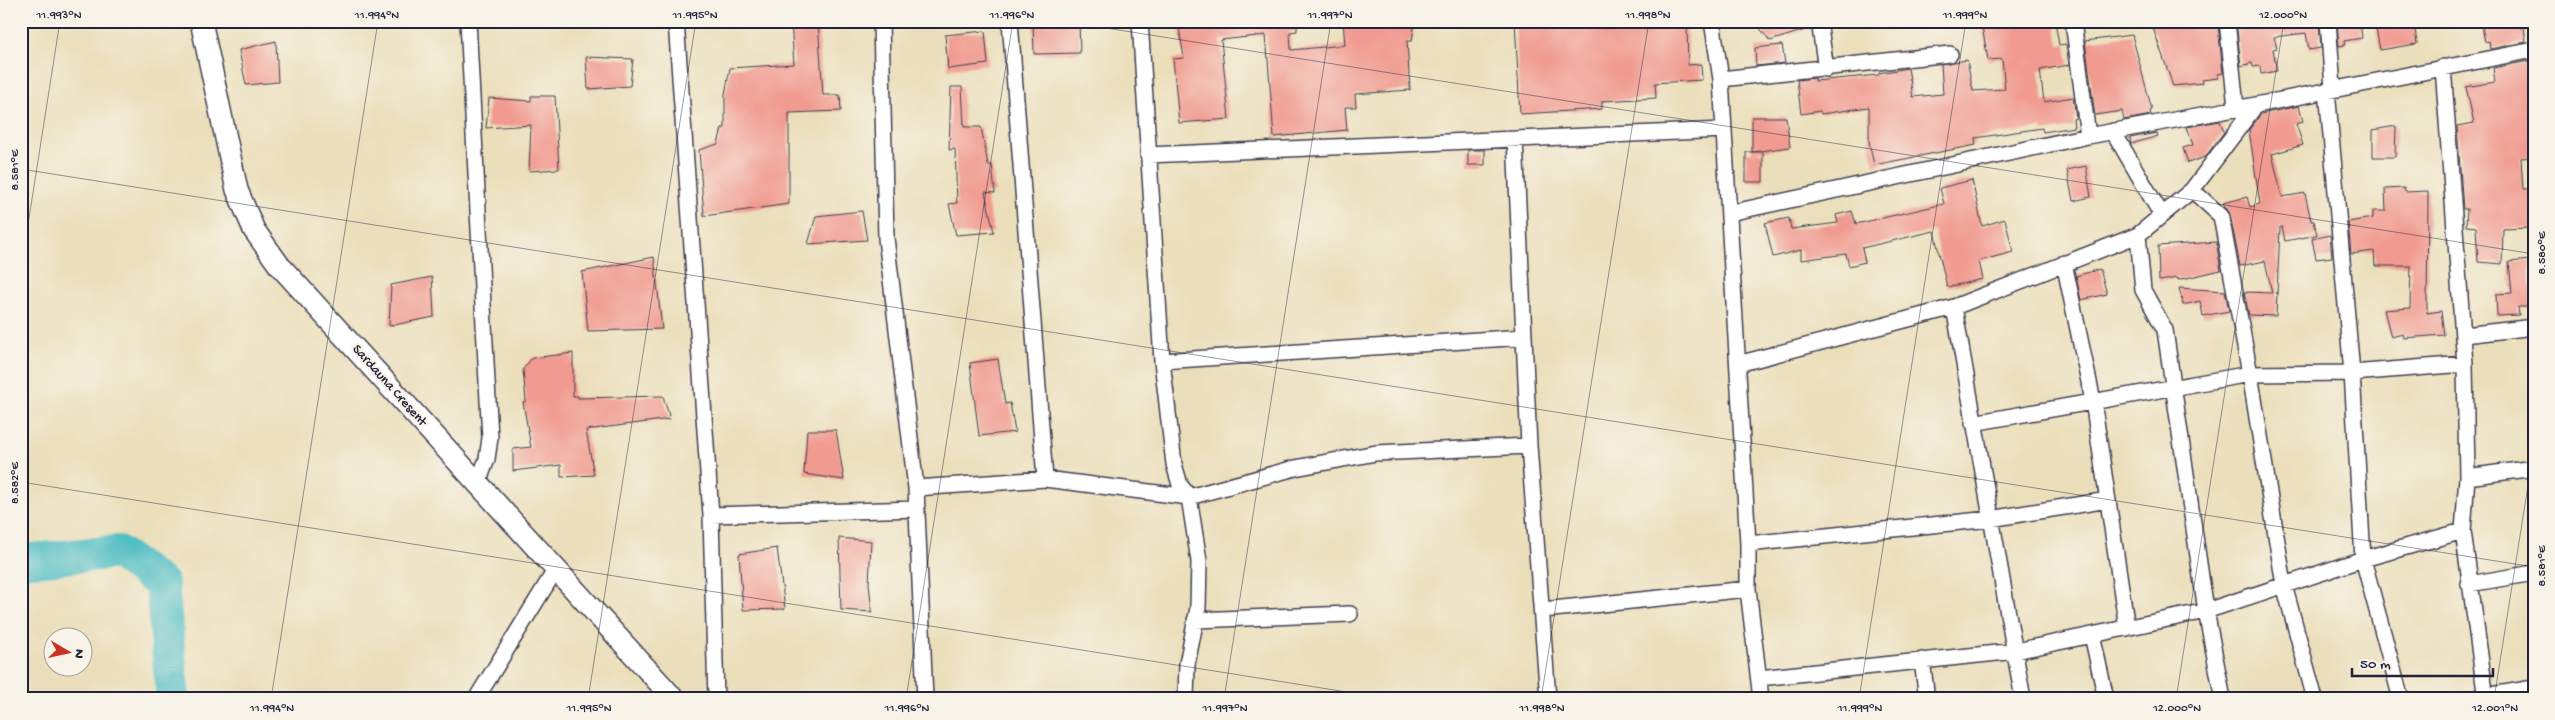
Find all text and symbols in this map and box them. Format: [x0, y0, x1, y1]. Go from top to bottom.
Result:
text: 11.993°N [36, 9, 82, 23]
text: 11.994°N [354, 9, 399, 23]
text: 11.995°N [671, 9, 718, 23]
text: 11.996°N [989, 9, 1035, 23]
text: 11.997°N [1307, 9, 1353, 23]
text: 11.998°N [1624, 9, 1671, 23]
text: 11.999°N [1942, 9, 1988, 23]
text: 12.000°N [2258, 9, 2307, 23]
text: 8.581°E [9, 149, 23, 190]
text: 8.580°E [2536, 231, 2550, 274]
street label: Sardauna Cresent [348, 342, 431, 431]
text: 8.582°E [9, 461, 23, 504]
text: 8.581°E [2536, 545, 2550, 586]
north arrow [42, 628, 92, 678]
scale bar [2352, 645, 2494, 677]
text: N [69, 648, 87, 659]
text: 50 m [2360, 656, 2391, 674]
text: 11.994°N [249, 702, 294, 716]
text: 11.995°N [565, 702, 612, 716]
text: 11.996°N [884, 702, 930, 716]
text: 11.997°N [1202, 702, 1248, 716]
text: 11.998°N [1518, 702, 1565, 716]
text: 11.999°N [1837, 702, 1883, 716]
text: 12.000°N [2152, 702, 2201, 716]
text: 12.001°N [2471, 702, 2518, 716]

